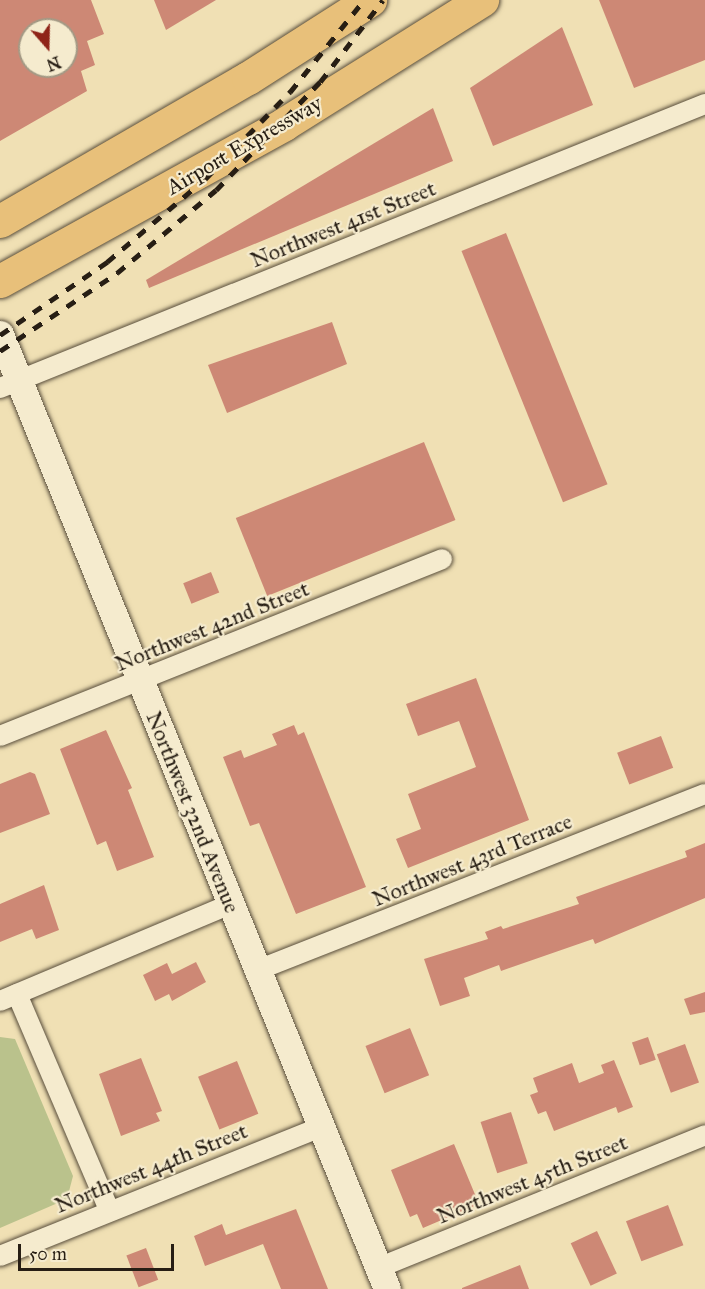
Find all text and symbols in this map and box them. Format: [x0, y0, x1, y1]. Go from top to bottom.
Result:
north arrow [18, 18, 78, 78]
text: N [44, 52, 63, 75]
street label: Airport Expressway [161, 90, 327, 200]
street label: Northwest 41st Street [246, 175, 440, 273]
street label: Northwest 42nd Street [111, 575, 313, 677]
street label: Northwest 32nd Avenue [141, 707, 245, 917]
street label: Northwest 43rd Terrace [368, 808, 576, 912]
street label: Northwest 44th Street [51, 1117, 251, 1219]
street label: Northwest 45th Street [433, 1129, 631, 1229]
scale bar [21, 1232, 177, 1270]
text: 50 m [29, 1243, 67, 1265]

